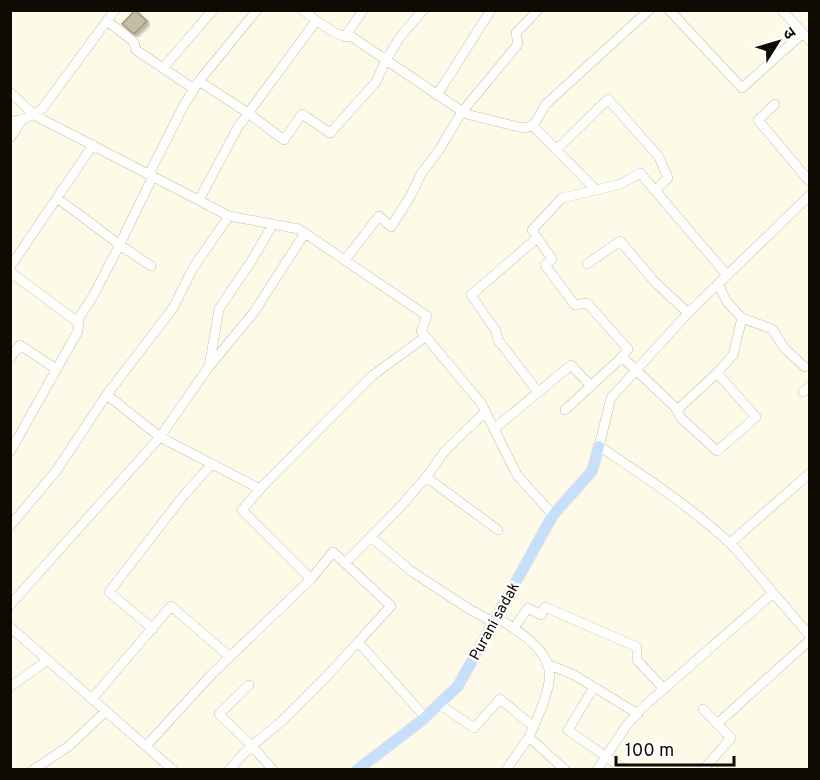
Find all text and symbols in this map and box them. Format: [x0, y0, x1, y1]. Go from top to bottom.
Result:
north arrow [748, 12, 808, 72]
text: उ [778, 24, 800, 44]
street label: Purani sadak [466, 579, 525, 664]
scale bar [616, 729, 734, 767]
text: 100 m [625, 740, 674, 763]

